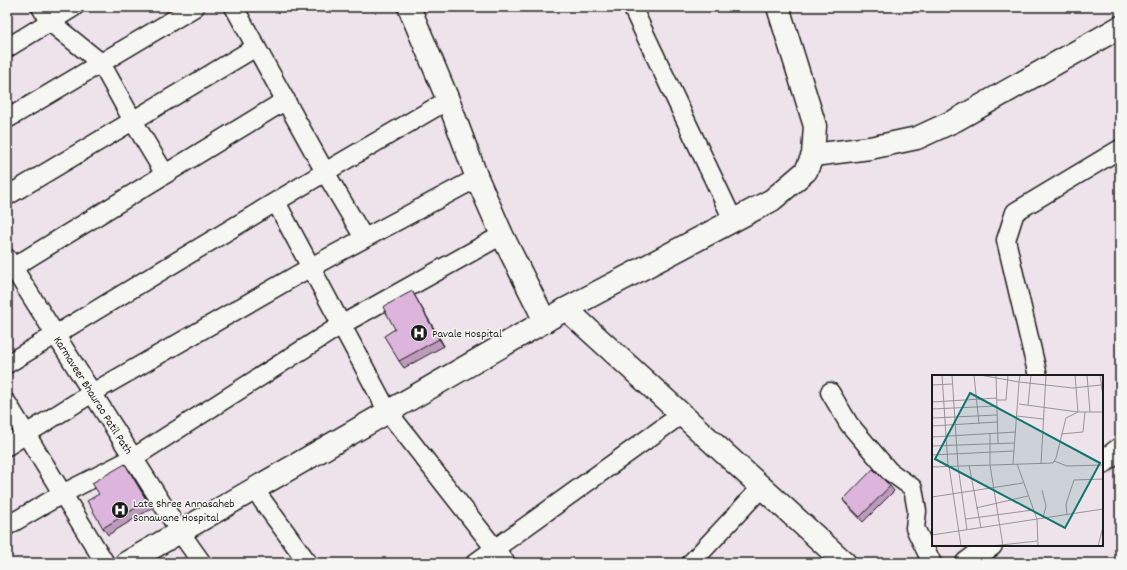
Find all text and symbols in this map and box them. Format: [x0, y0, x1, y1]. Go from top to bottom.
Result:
hospital icon: Pavale Hospital [409, 323, 429, 343]
place label: Pavale Hospital [432, 326, 502, 343]
street label: Karmaveer Bhaurao Patil Path [48, 333, 136, 458]
inset map [932, 375, 1103, 546]
place label: Late Shree Annasaheb Sonawane Hospital [133, 496, 234, 527]
hospital icon: Late Shree Annasaheb Sonawane Hospital [110, 500, 130, 520]

